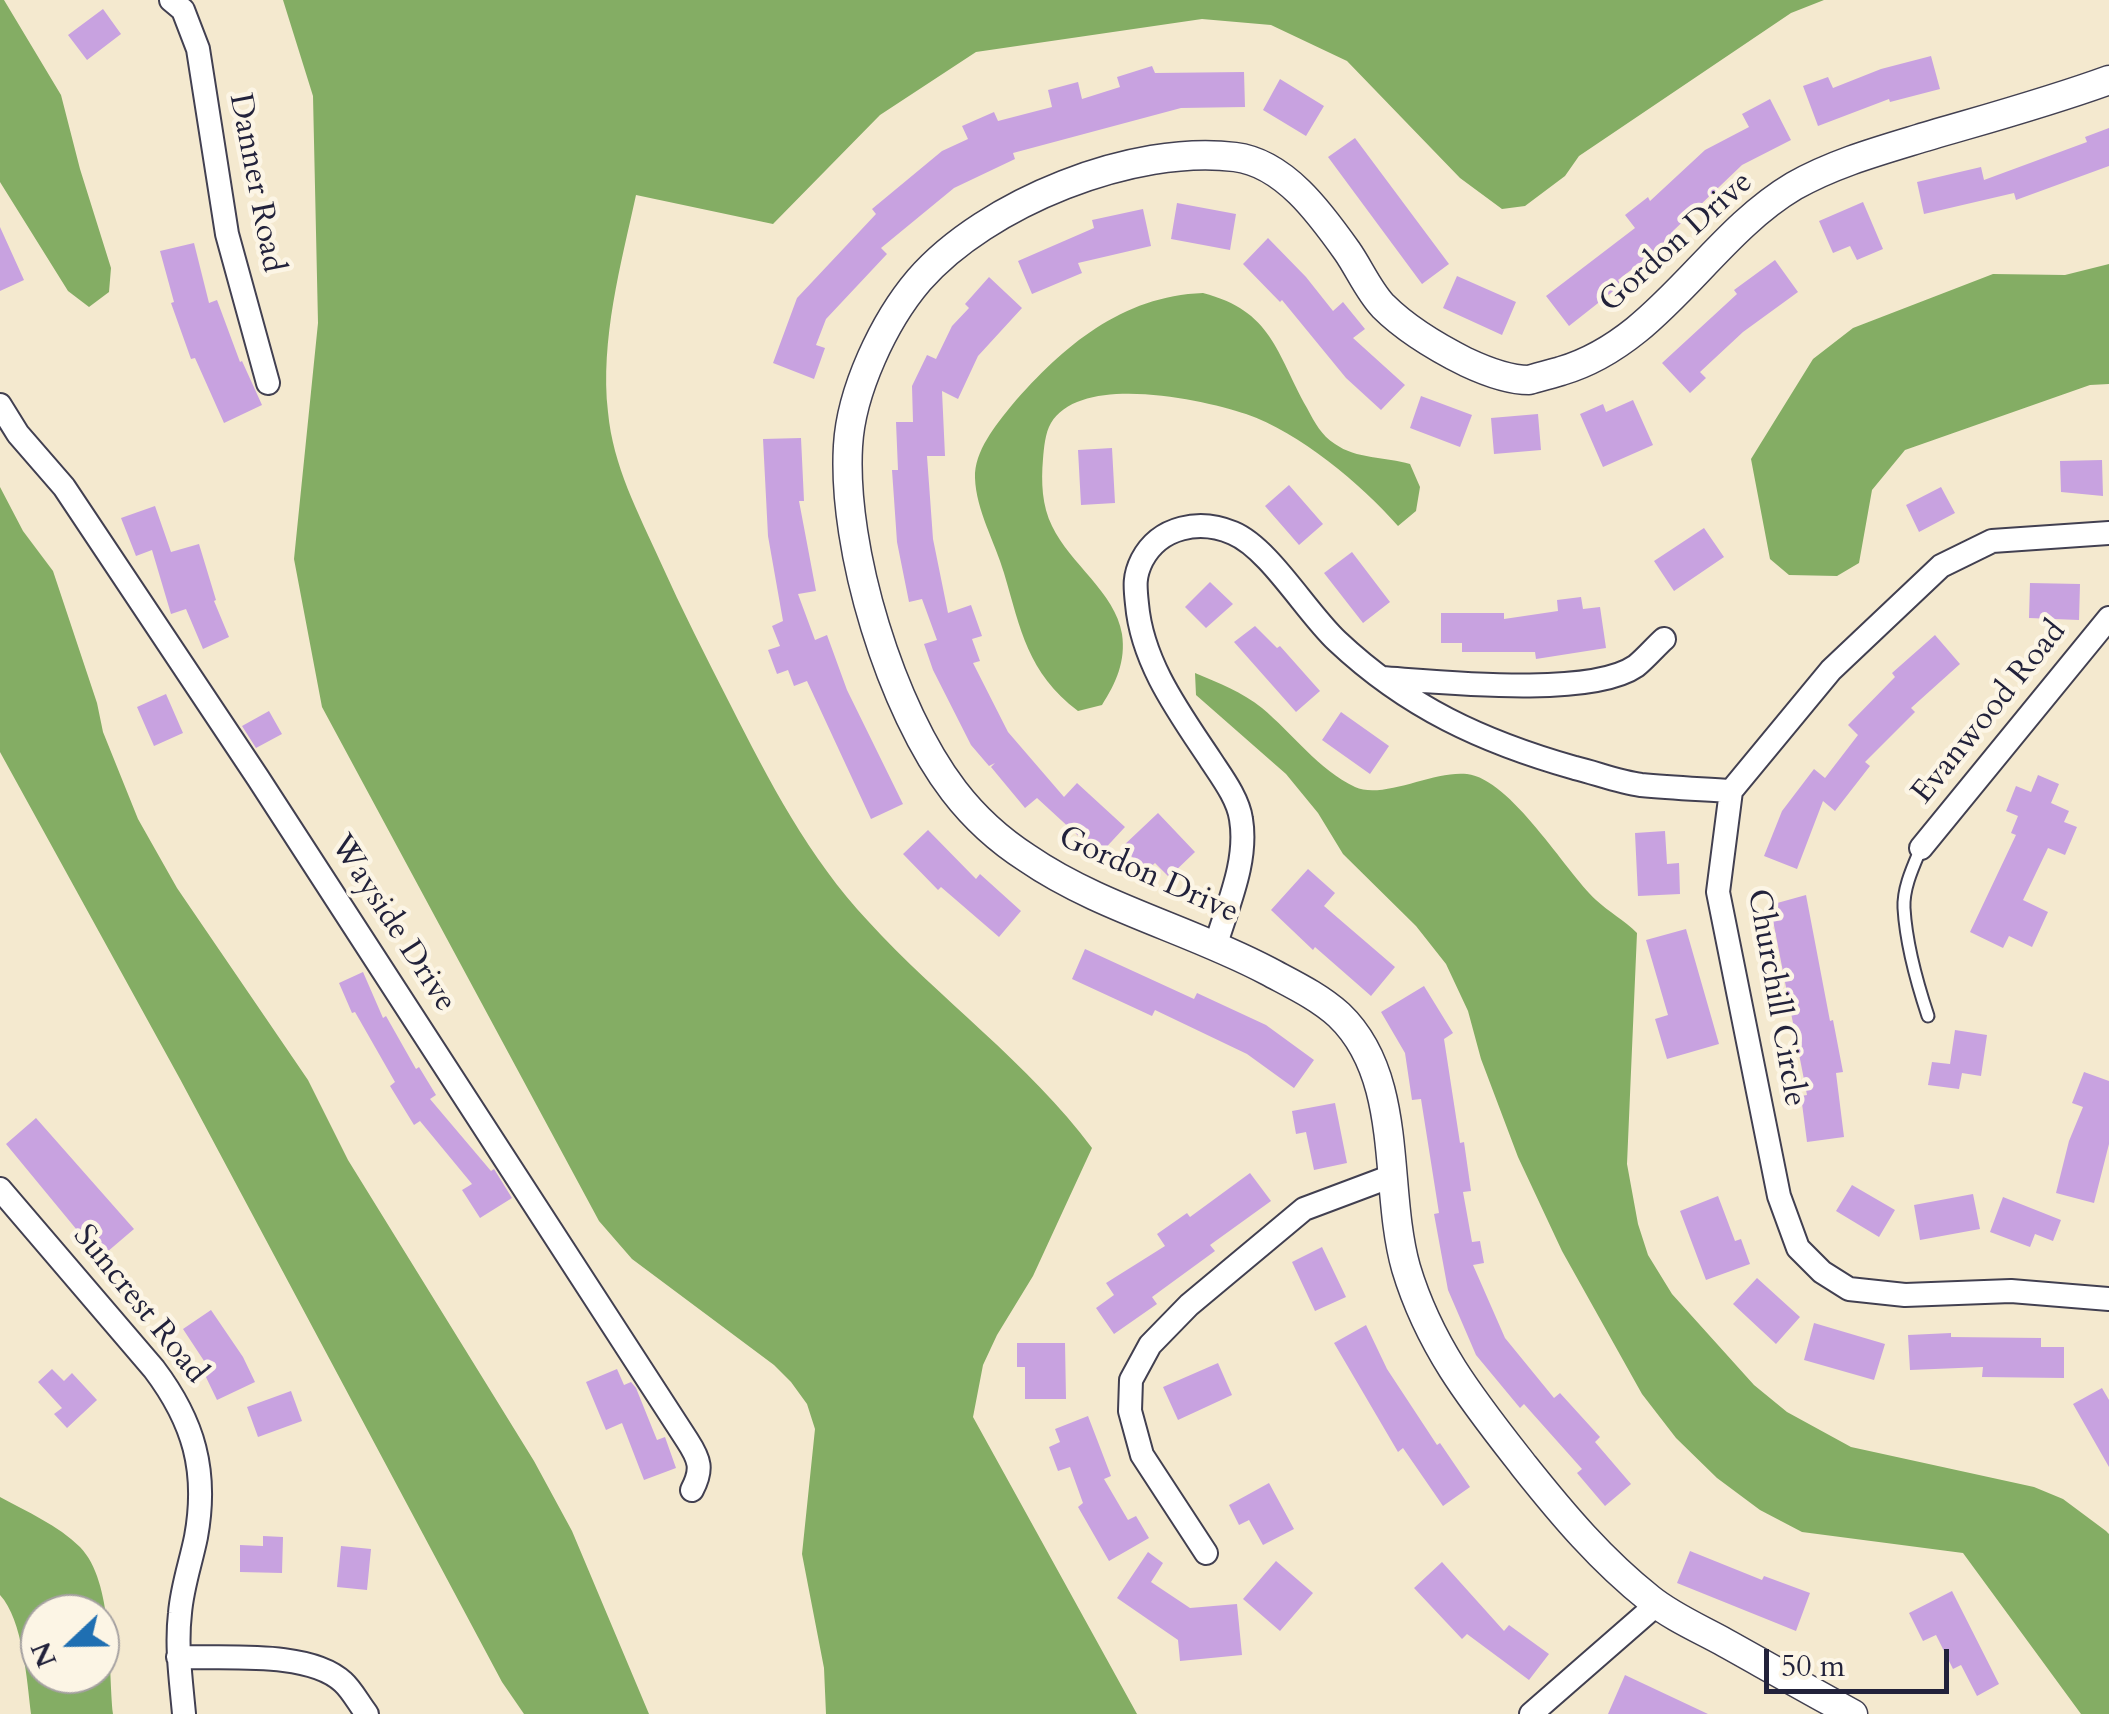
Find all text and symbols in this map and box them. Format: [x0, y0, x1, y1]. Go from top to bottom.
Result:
street label: Danner Road [219, 90, 291, 276]
street label: Gordon Drive [1593, 164, 1761, 322]
street label: Evanwood Road [1905, 614, 2075, 812]
street label: Gordon Drive [1052, 819, 1244, 933]
street label: Wayside Drive [321, 828, 463, 1020]
street label: Churchill Circle [1737, 886, 1813, 1110]
street label: Suncrest Road [64, 1218, 214, 1392]
north arrow [20, 1594, 120, 1694]
scale bar [1769, 1629, 1954, 1691]
text: N [22, 1636, 66, 1673]
text: 50 m [1781, 1646, 1845, 1687]

